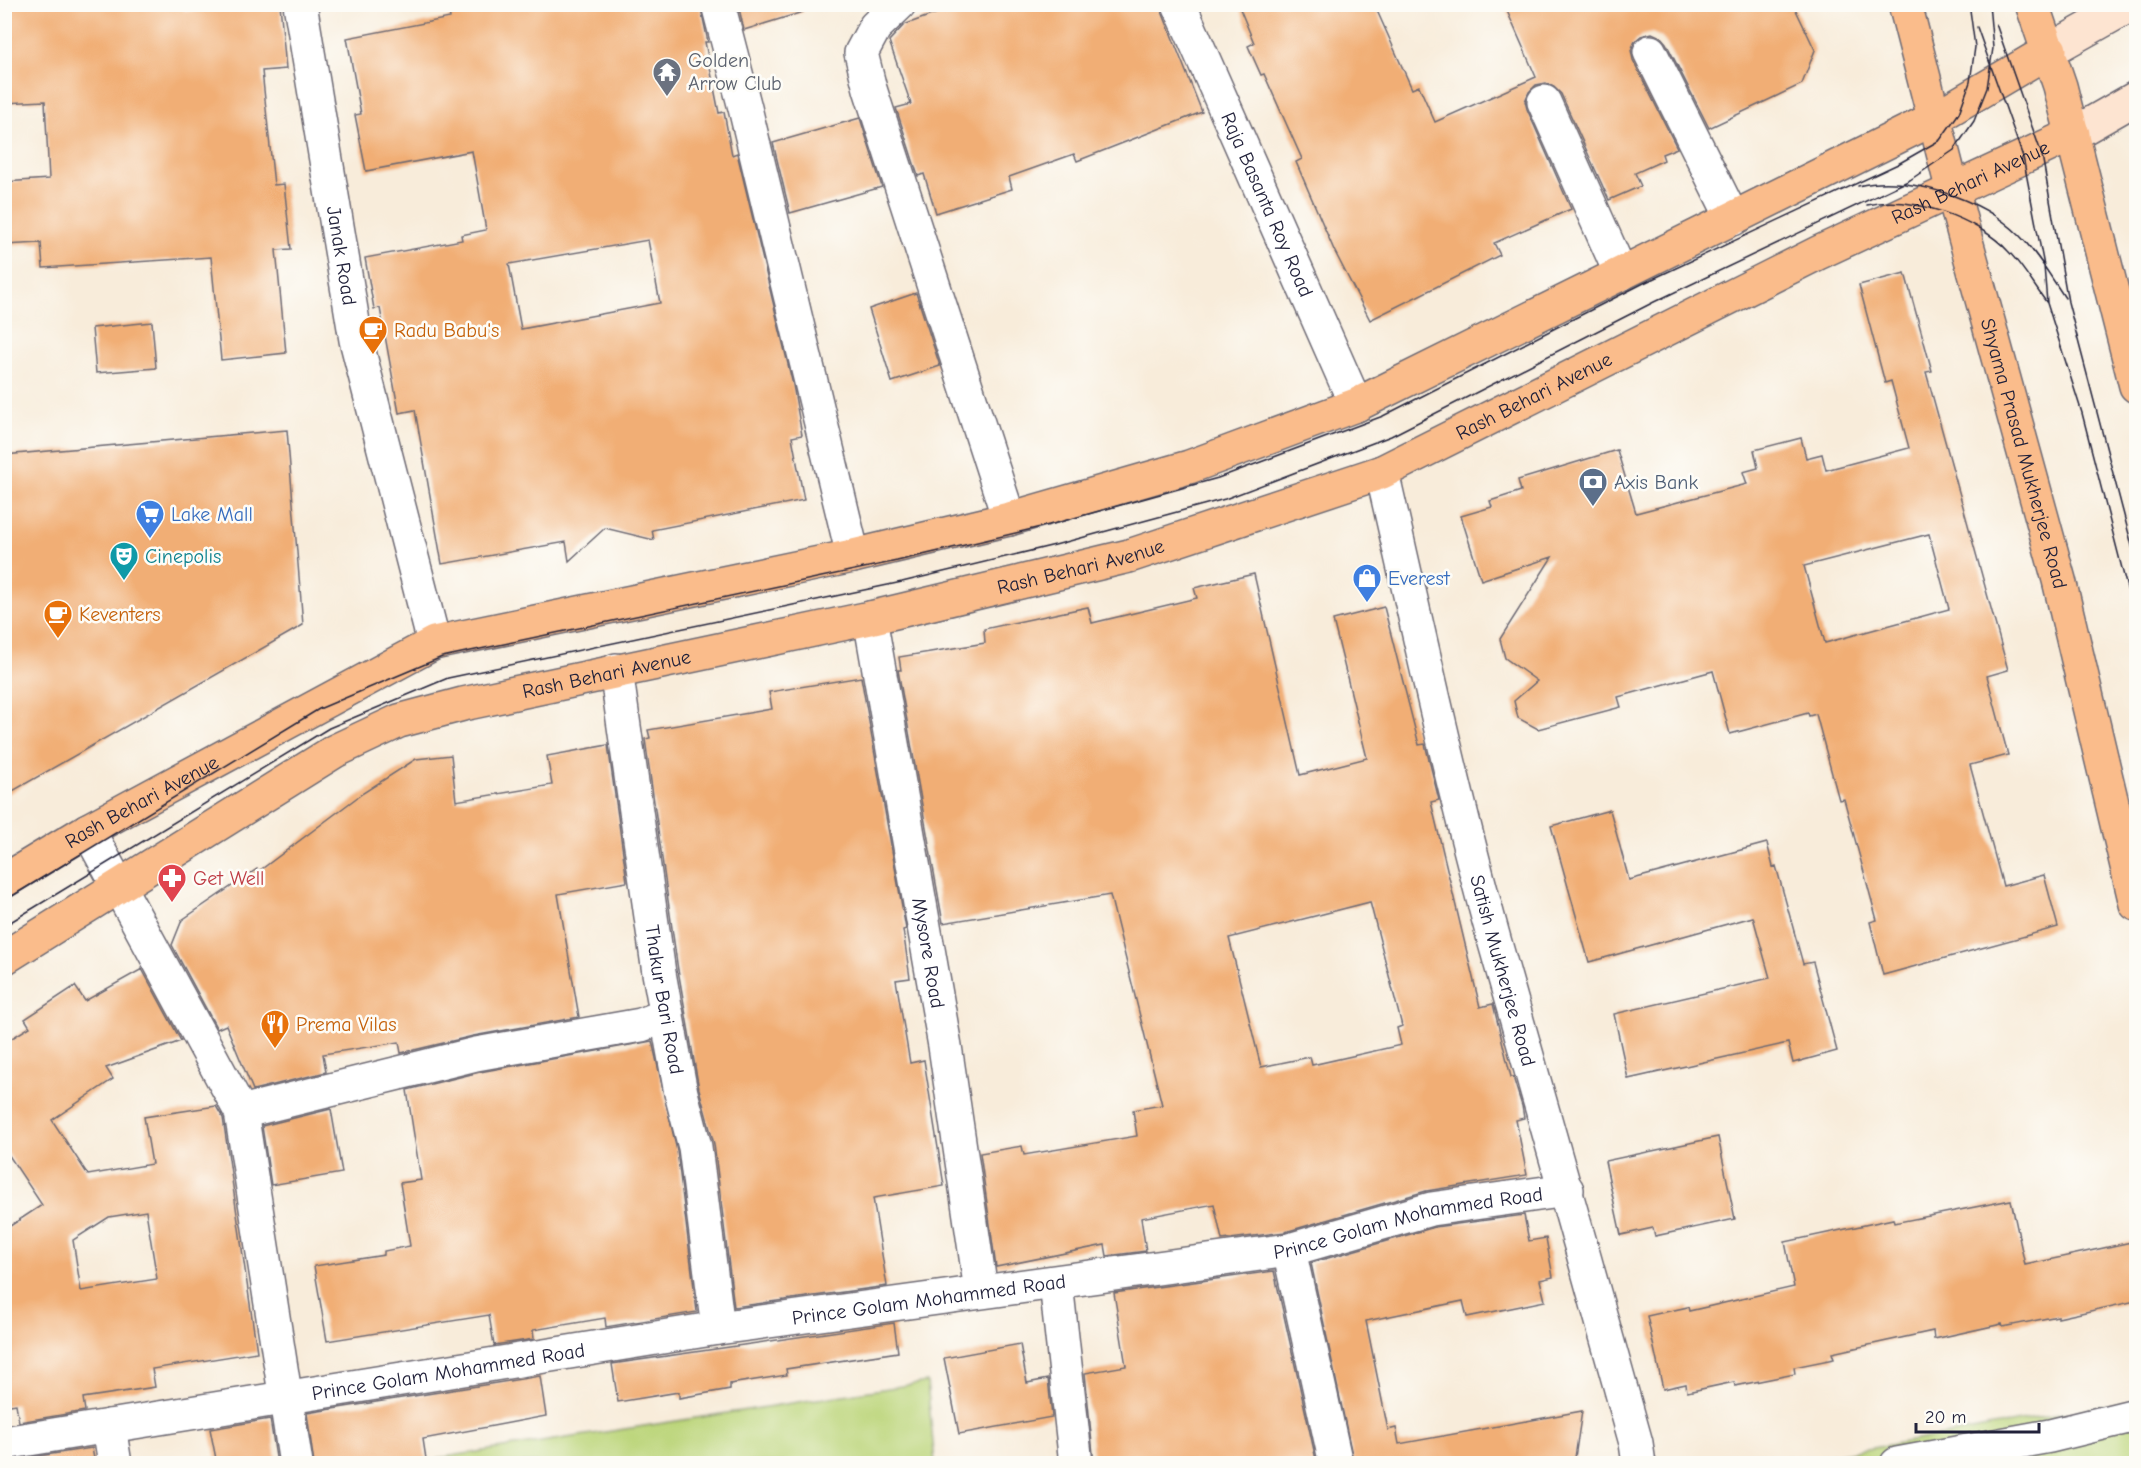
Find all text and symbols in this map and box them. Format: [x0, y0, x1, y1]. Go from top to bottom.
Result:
place label: Golden Arrow Club [688, 49, 782, 95]
temple icon: Golden Arrow Club [651, 56, 683, 98]
street label: Raja Basanta Roy Road [1216, 109, 1318, 300]
street label: Rash Behari Avenue [1888, 136, 2053, 229]
street label: Janak Road [322, 204, 361, 307]
cafe icon: Radu Babu's [357, 314, 389, 356]
street label: Shyama Prasad Mukherjee Road [1976, 316, 2072, 591]
place label: Radu Babu's [394, 319, 499, 342]
street label: Rash Behari Avenue [1452, 347, 1616, 445]
bank icon: Axis Bank [1577, 466, 1609, 508]
place label: Axis Bank [1614, 471, 1698, 494]
supermarket icon: Lake Mall [134, 498, 166, 540]
place label: Lake Mall [171, 503, 253, 526]
street label: Rash Behari Avenue [995, 534, 1167, 599]
theatre icon: Cinepolis [108, 540, 140, 582]
place label: Cinepolis [145, 545, 221, 568]
shop icon: Everest [1351, 562, 1383, 604]
place label: Everest [1388, 567, 1451, 590]
cafe icon: Keventers [42, 598, 74, 640]
place label: Keventers [79, 603, 161, 626]
street label: Rash Behari Avenue [520, 645, 693, 703]
street label: Rash Behari Avenue [61, 751, 223, 853]
pharmacy icon: Get Well [156, 862, 188, 904]
place label: Get Well [193, 867, 265, 890]
street label: Satish Mukherjee Road [1465, 872, 1540, 1069]
street label: Mysore Road [907, 896, 949, 1010]
street label: Thakur Bari Road [640, 923, 688, 1076]
restaurant icon: Prema Vilas [259, 1008, 291, 1050]
place label: Prema Vilas [296, 1013, 397, 1036]
street label: Prince Golam Mohammed Road [1272, 1183, 1544, 1264]
street label: Prince Golam Mohammed Road [791, 1270, 1067, 1330]
street label: Prince Golam Mohammed Road [310, 1339, 586, 1405]
scale bar [1916, 1396, 2039, 1434]
text: 20 m [1925, 1407, 1966, 1428]

